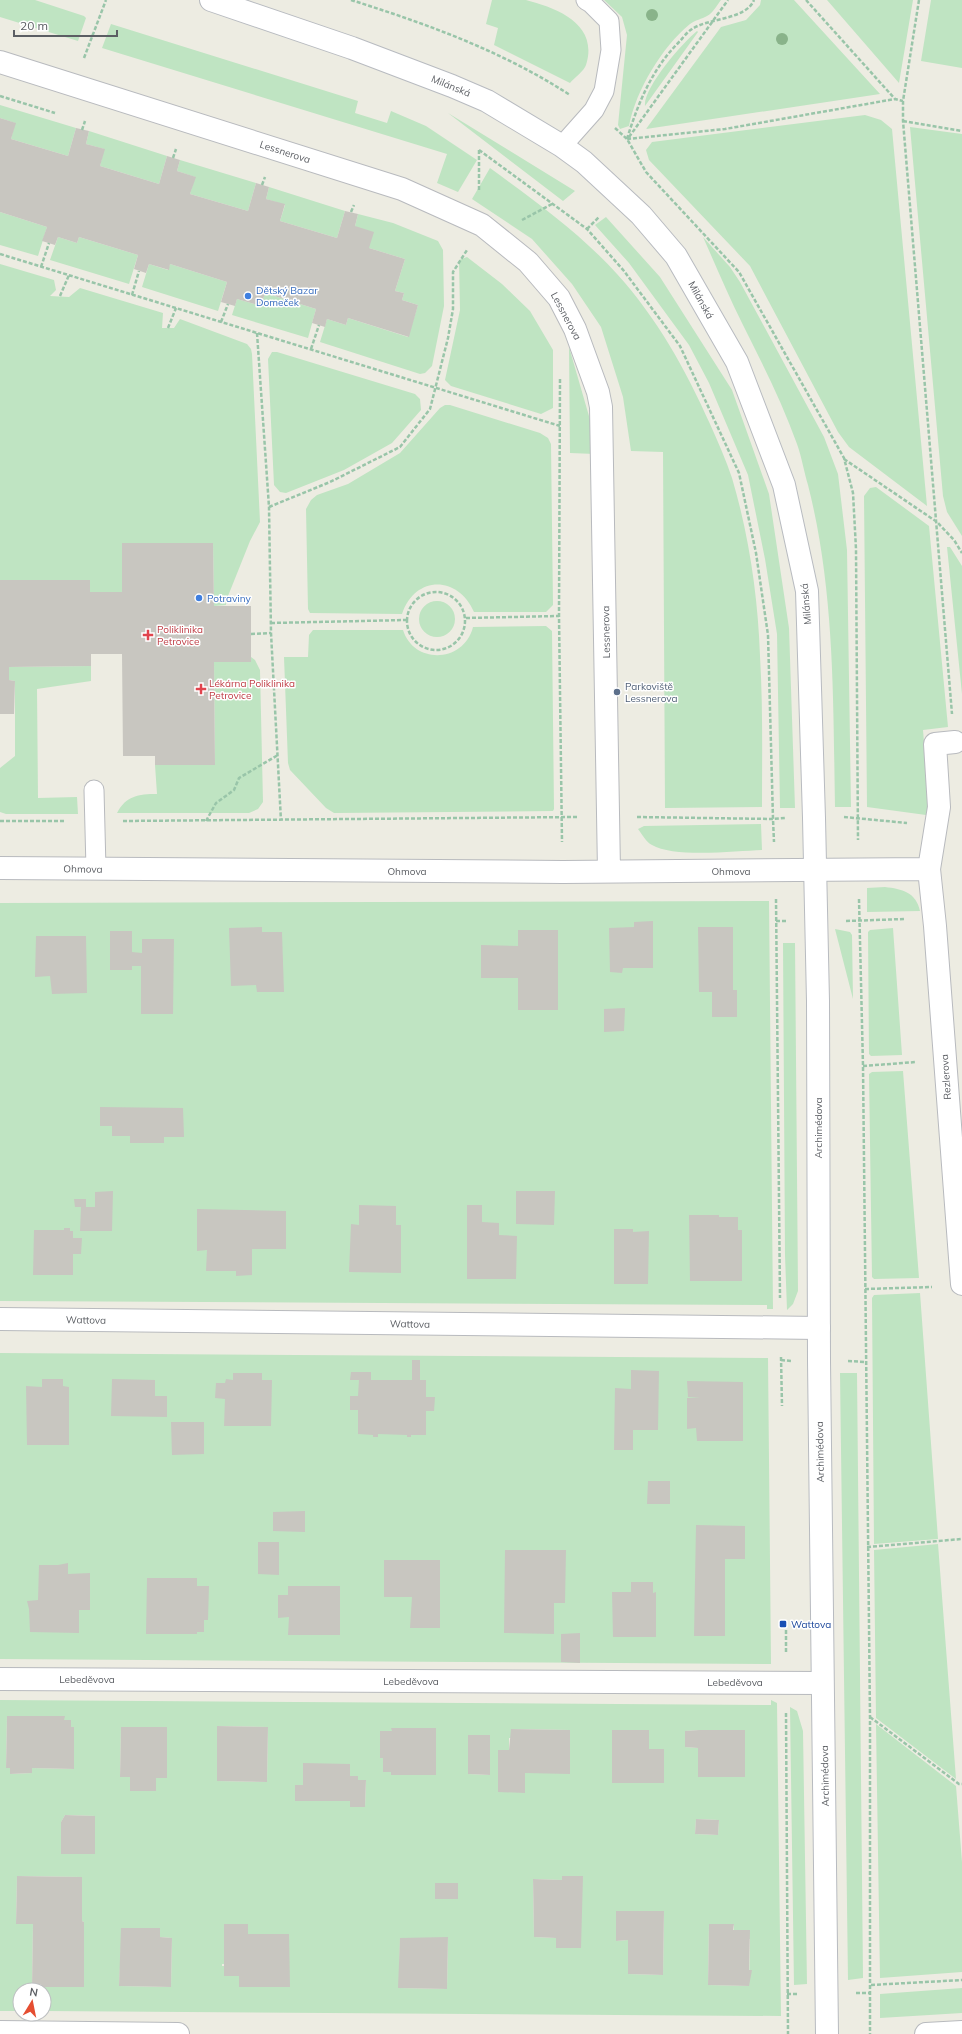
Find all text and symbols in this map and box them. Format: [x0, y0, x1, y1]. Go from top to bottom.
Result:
scale bar [14, 12, 117, 38]
text: 20 m [20, 18, 48, 33]
street label: Milánská [429, 72, 473, 100]
street label: Lessnerova [258, 138, 312, 166]
street label: Milánská [685, 279, 717, 321]
place label: Dětský Bazar Domeček [256, 284, 318, 309]
street label: Lessnerova [548, 290, 584, 342]
marker: Dětský Bazar Domeček [243, 291, 253, 301]
street label: Milánská [798, 583, 814, 625]
place label: Potraviny [207, 592, 251, 605]
marker: Potraviny [194, 593, 204, 603]
street label: Lessnerova [599, 606, 613, 658]
place label: Poliklinika Petrovice [157, 623, 203, 648]
marker: Poliklinika Petrovice [142, 629, 154, 641]
place label: Lékárna Poliklinika Petrovice [209, 677, 295, 702]
place label: Parkoviště Lessnerova [625, 680, 677, 705]
marker: Lékárna Poliklinika Petrovice [196, 684, 206, 694]
marker: Parkoviště Lessnerova [612, 687, 622, 697]
street label: Ohmova [63, 862, 103, 876]
street label: Ohmova [387, 865, 427, 878]
street label: Ohmova [711, 865, 751, 878]
street label: Rezlerova [938, 1054, 954, 1100]
street label: Archimédova [812, 1097, 825, 1159]
street label: Wattova [66, 1313, 106, 1327]
street label: Wattova [390, 1317, 430, 1331]
street label: Archimédova [813, 1421, 827, 1483]
place label: Wattova [791, 1618, 831, 1631]
marker: Wattova [778, 1619, 788, 1629]
street label: Lebeděvova [59, 1673, 115, 1686]
street label: Lebeděvova [383, 1675, 439, 1688]
street label: Lebeděvova [707, 1676, 763, 1689]
street label: Archimédova [818, 1745, 832, 1807]
north arrow [12, 1982, 52, 2022]
text: N [28, 1985, 39, 2000]

